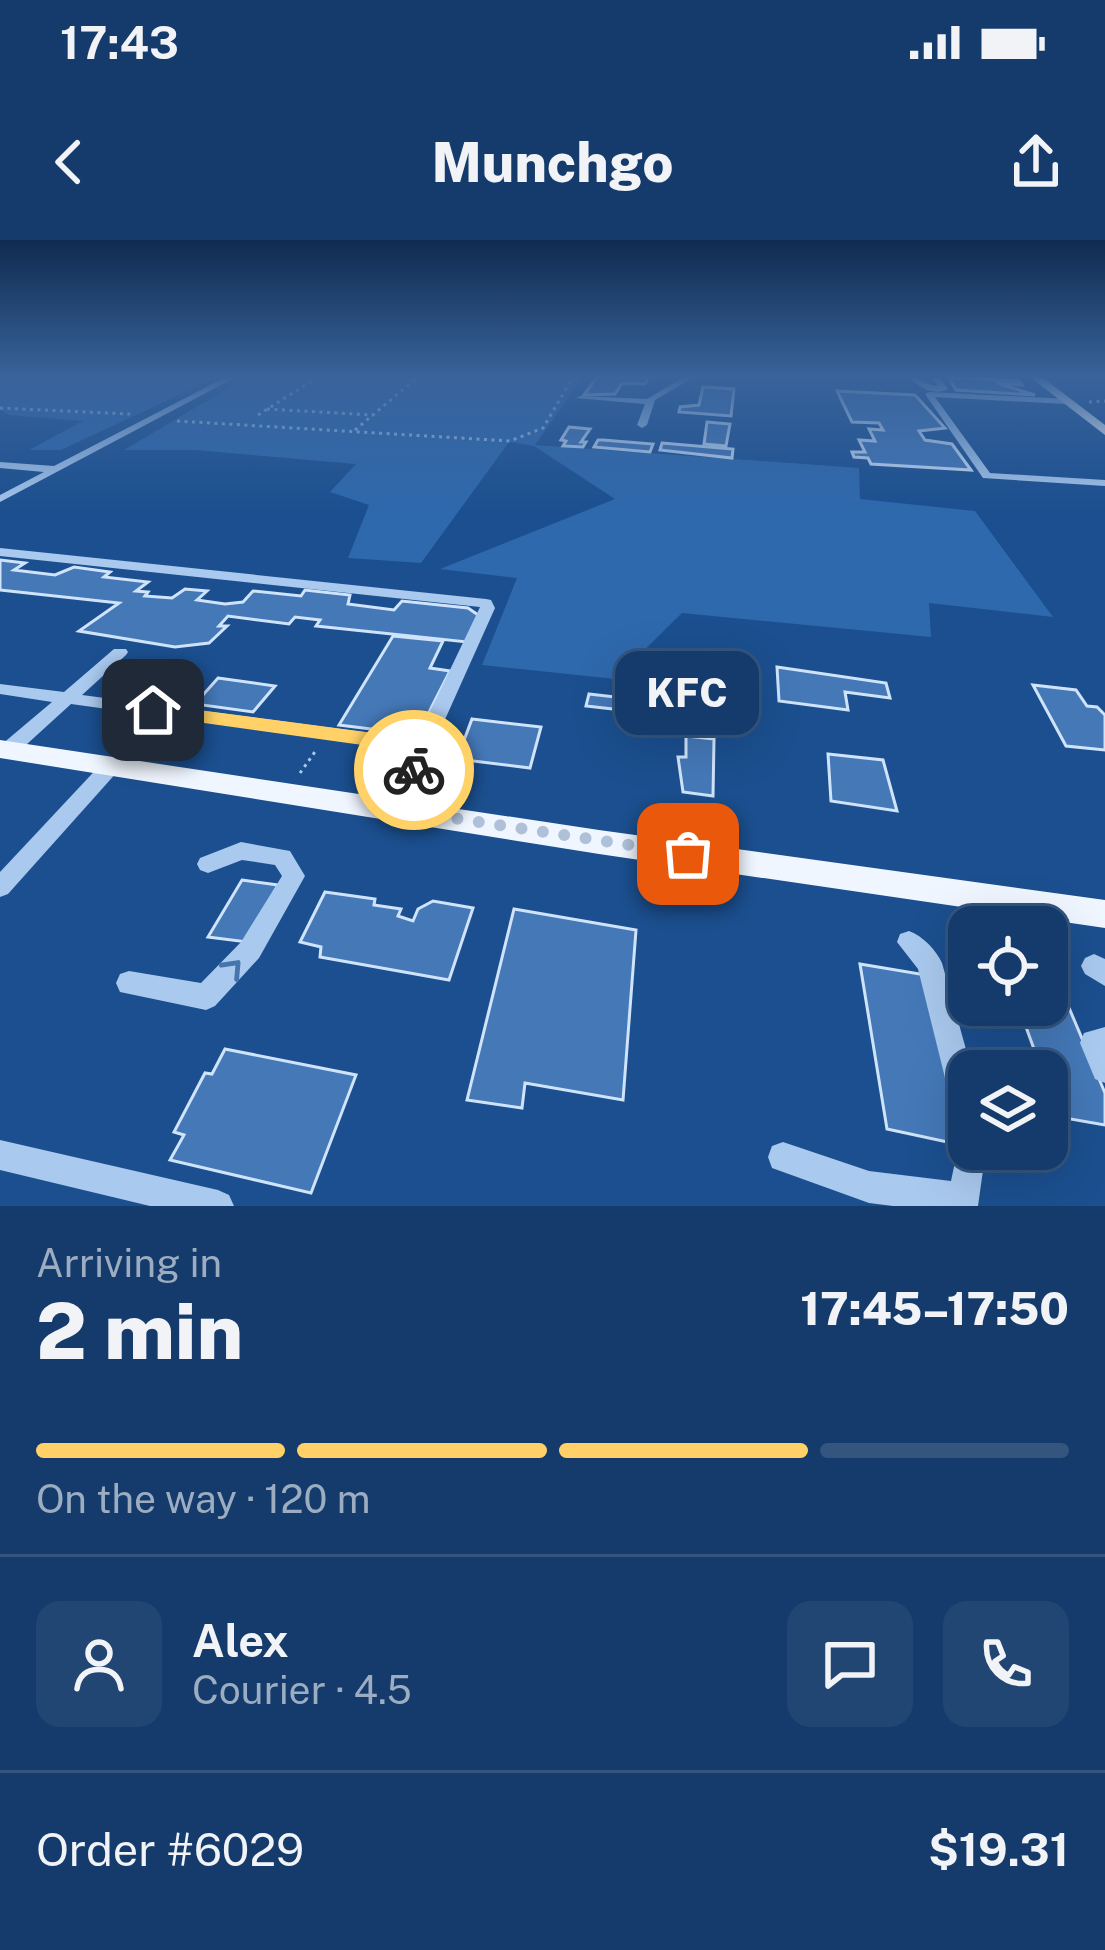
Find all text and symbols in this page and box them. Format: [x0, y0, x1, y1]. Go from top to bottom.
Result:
text: 17:43 [60, 16, 179, 69]
icon: back [36, 129, 102, 195]
icon: share [1003, 129, 1069, 195]
text: Munchgo [431, 131, 674, 194]
callout: KFC [616, 650, 760, 734]
pin [102, 659, 204, 761]
text: KFC [646, 670, 728, 716]
icon: home [120, 677, 186, 743]
courier [354, 710, 474, 830]
icon: bike [381, 737, 447, 803]
pin [637, 803, 739, 905]
icon: bag [655, 821, 721, 887]
map controls [948, 906, 1068, 1170]
button: locate [948, 906, 1068, 1026]
one-way arrow [218, 961, 240, 982]
button: layers [948, 1050, 1068, 1170]
text: Arriving in [36, 1240, 222, 1286]
text: 17:45–17:50 [800, 1282, 1069, 1335]
text: 2 min [36, 1285, 243, 1377]
text: On the way · 120 m [36, 1476, 371, 1522]
button: person [36, 1601, 162, 1727]
button: chat [787, 1601, 913, 1727]
button: phone [943, 1601, 1069, 1727]
text: Alex [192, 1614, 289, 1667]
text: Courier · 4.5 [192, 1667, 412, 1713]
text: Order #6029 [36, 1823, 304, 1876]
text: $19.31 [928, 1823, 1069, 1876]

